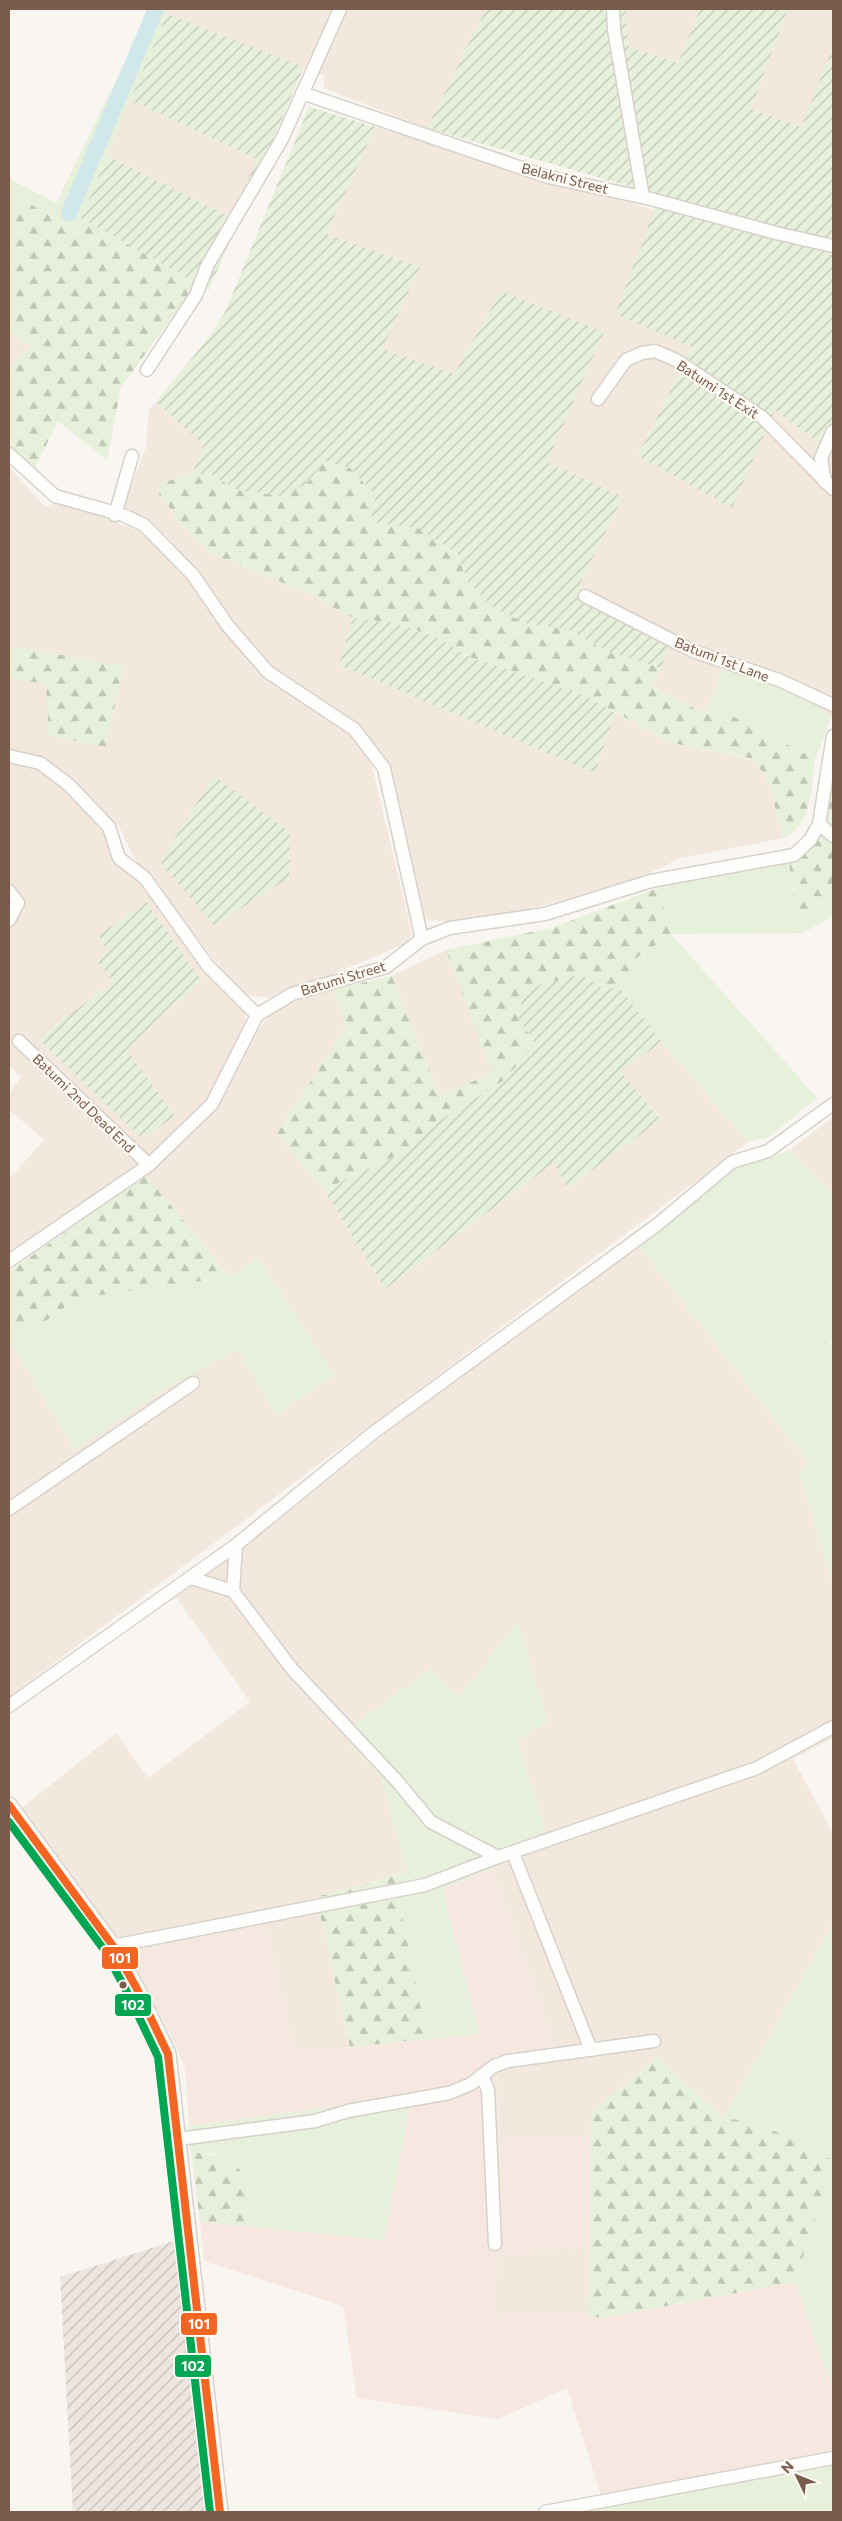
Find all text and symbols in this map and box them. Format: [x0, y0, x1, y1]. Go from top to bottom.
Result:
street label: Belakni Street [520, 159, 610, 197]
street label: Batumi 1st Exit [674, 356, 762, 422]
street label: Batumi 1st Lane [672, 633, 772, 685]
street label: Batumi Street [298, 957, 388, 999]
street label: Batumi 2nd Dead End [29, 1050, 139, 1156]
line badge: 101 [101, 1946, 139, 1970]
text: 101 [109, 1949, 131, 1966]
unlabelled marker [118, 1980, 128, 1990]
line badge: 102 [114, 1993, 152, 2017]
text: 102 [121, 1996, 145, 2013]
line badge: 101 [180, 2312, 218, 2336]
text: 101 [188, 2315, 210, 2332]
line badge: 102 [174, 2354, 212, 2378]
text: 102 [181, 2357, 205, 2374]
north arrow [772, 2451, 822, 2501]
text: N [777, 2457, 797, 2476]

